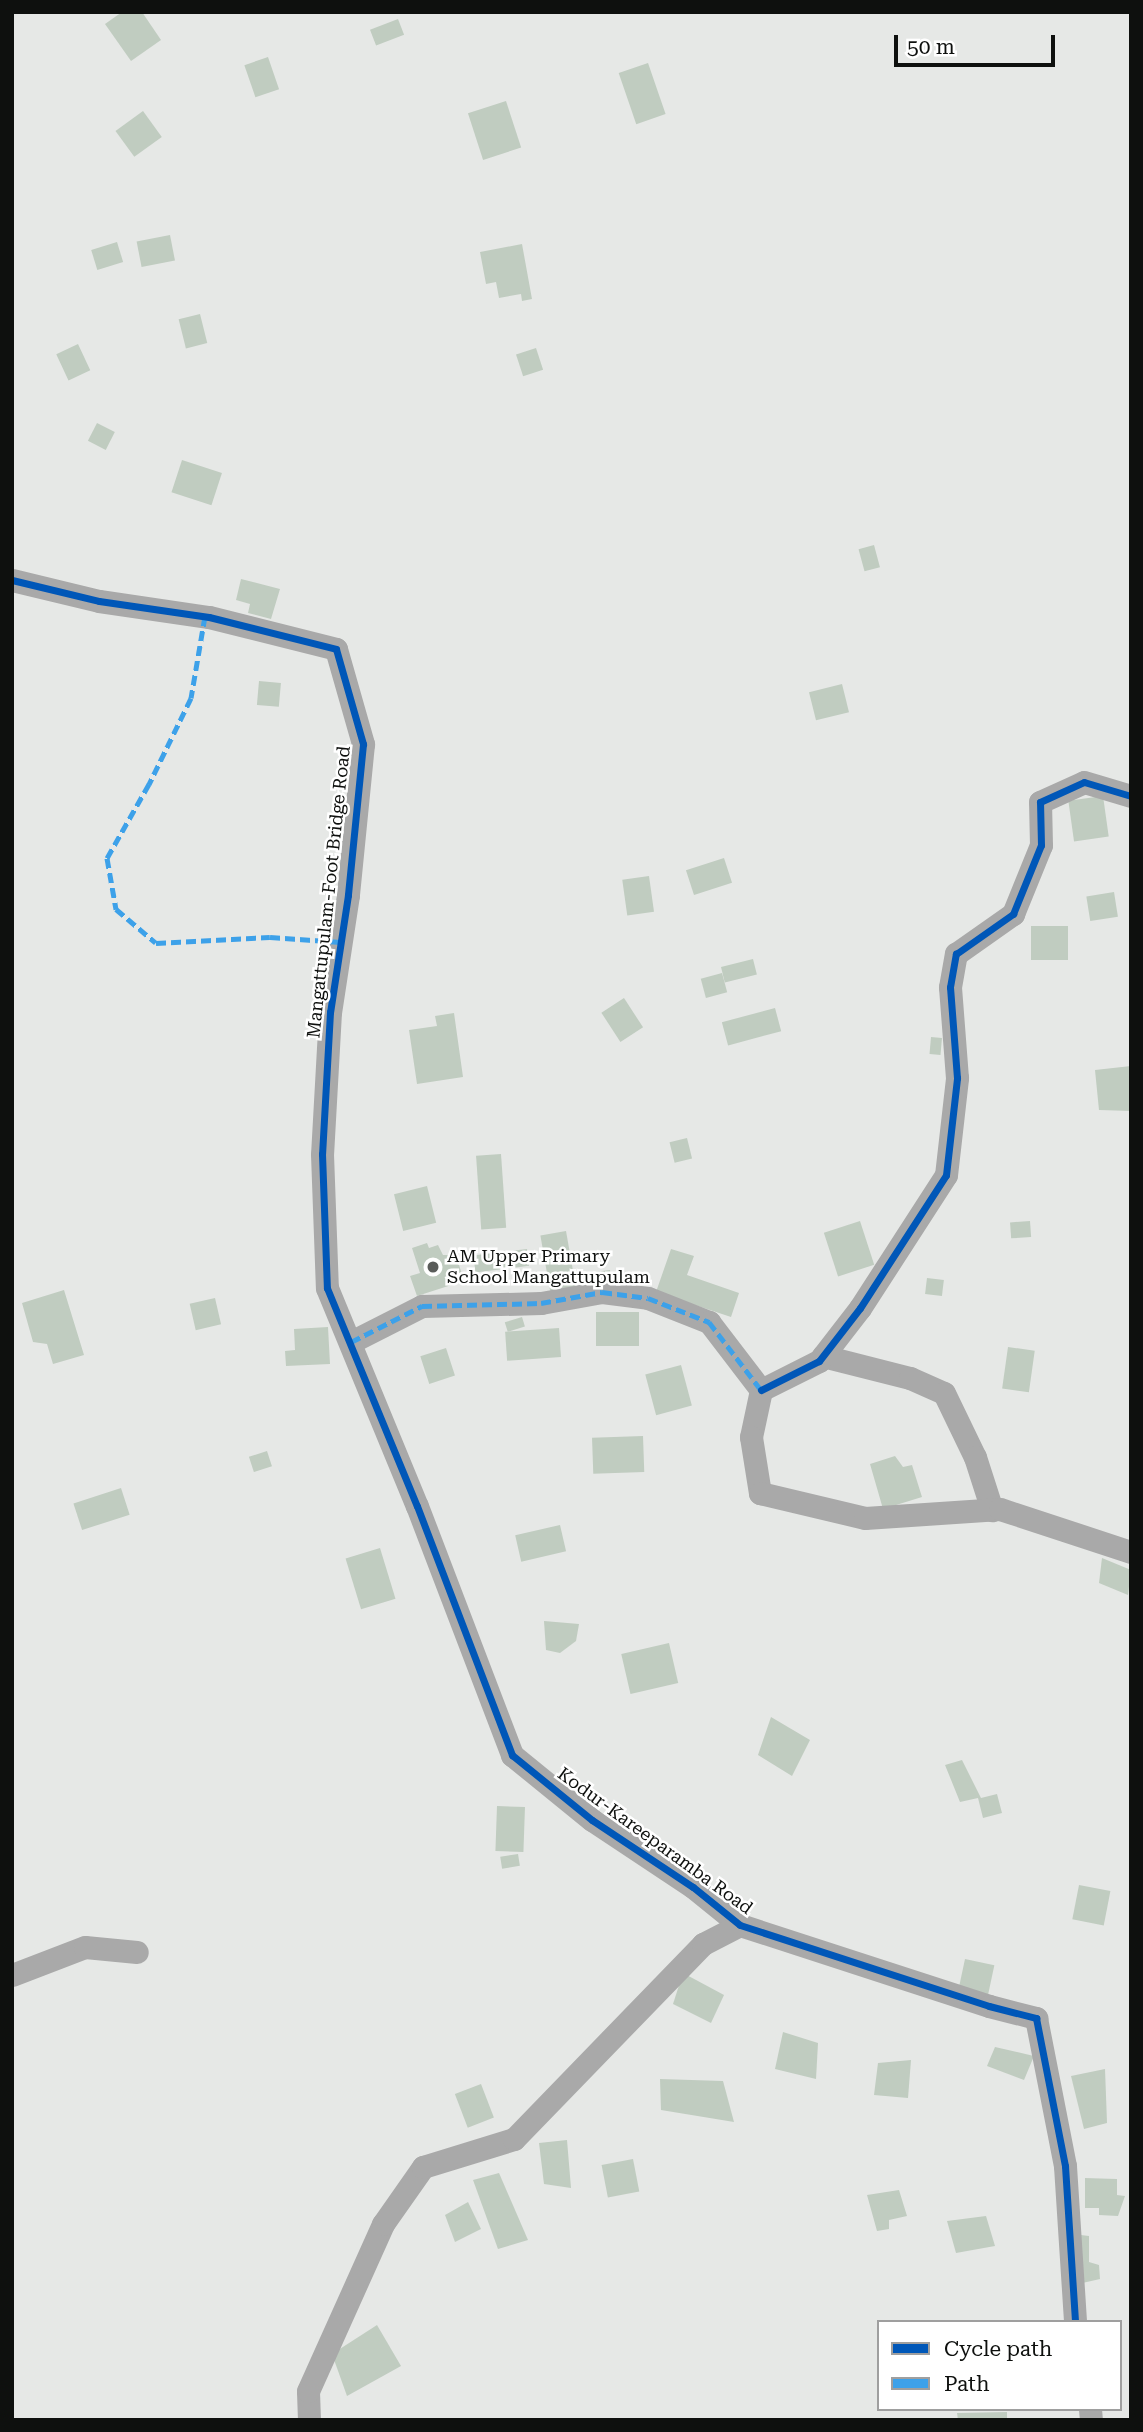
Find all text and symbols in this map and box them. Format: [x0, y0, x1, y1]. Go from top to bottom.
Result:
scale bar [898, 21, 1059, 65]
text: 50 m [907, 35, 955, 59]
street label: Mangattupulam-Foot Bridge Road [303, 745, 355, 1039]
place label: AM Upper Primary School Mangattupulam [447, 1246, 650, 1288]
marker: AM Upper Primary School Mangattupulam [425, 1259, 441, 1275]
street label: Kodur-Kareeparamba Road [553, 1763, 757, 1919]
legend [877, 2320, 1122, 2411]
text: Cycle path [944, 2337, 1052, 2361]
text: Path [944, 2372, 990, 2396]

